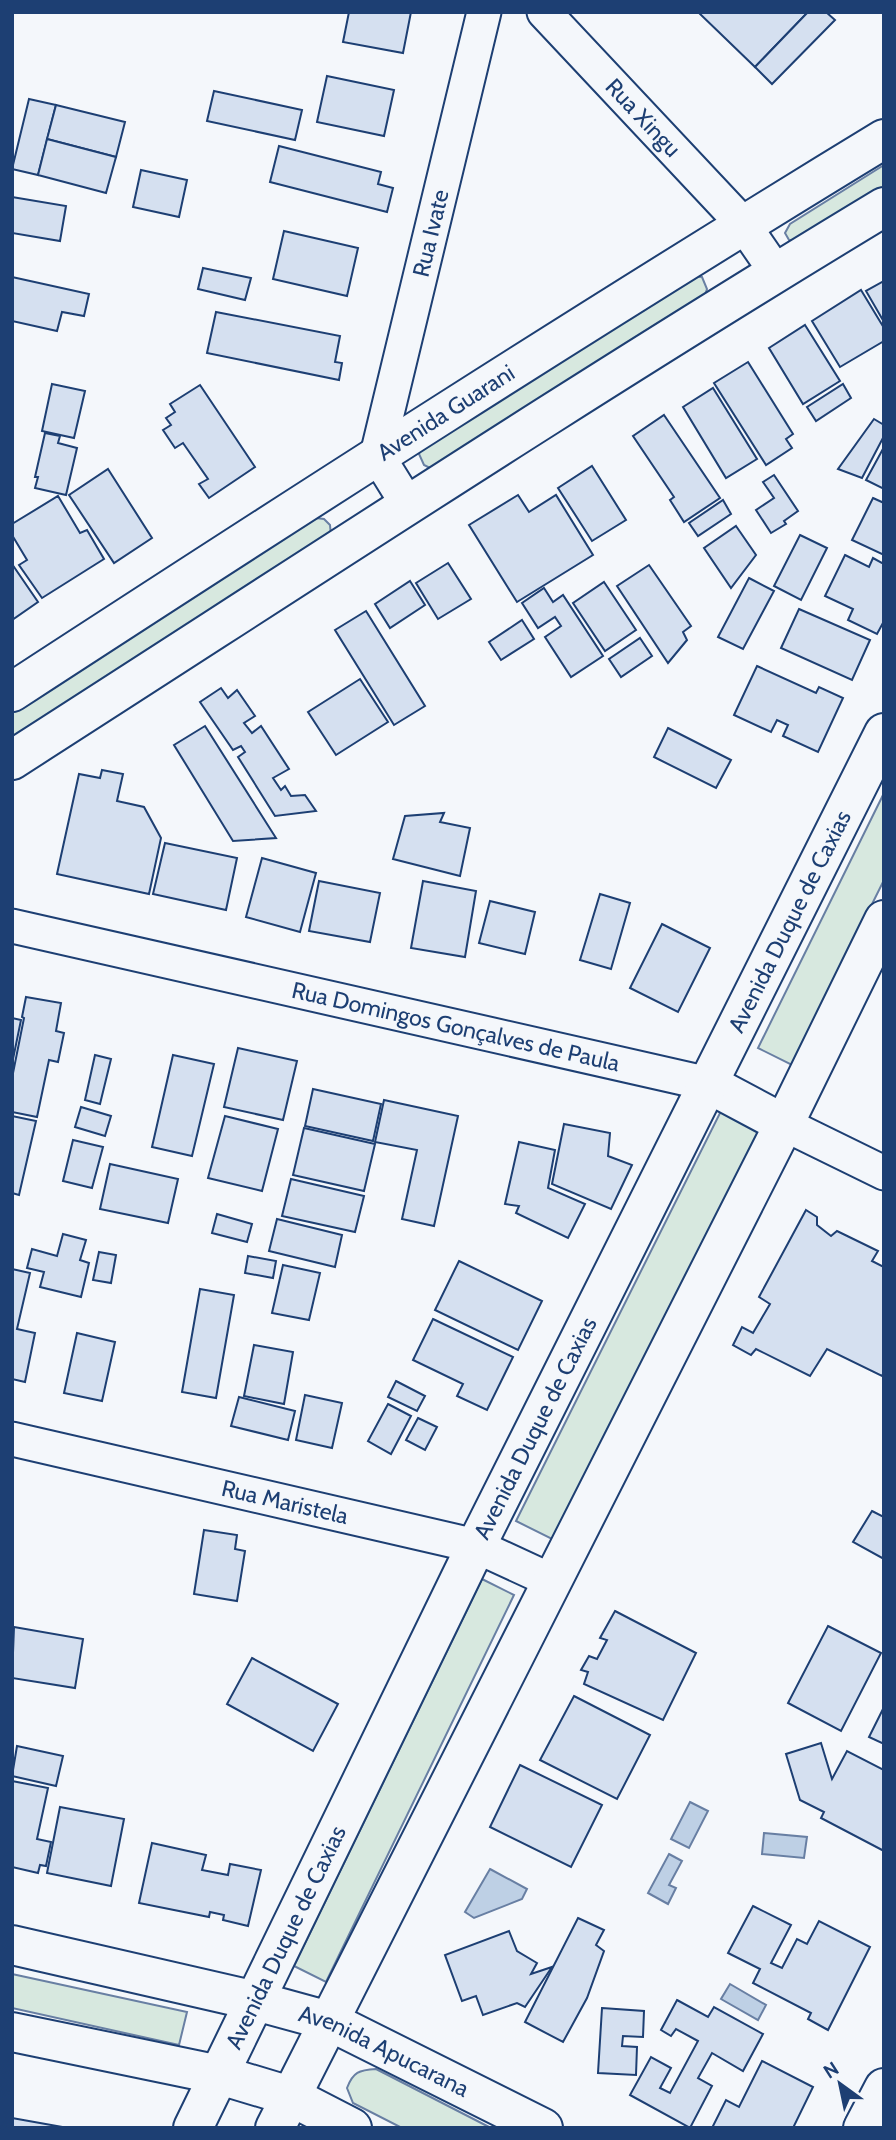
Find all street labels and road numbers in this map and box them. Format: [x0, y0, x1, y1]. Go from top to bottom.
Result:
street label: Rua Xingu [600, 73, 687, 163]
street label: Rua Ivate [407, 186, 455, 280]
street label: Avenida Guarani [372, 358, 520, 467]
street label: Avenida Duque de Caxias [722, 806, 857, 1037]
street label: Rua Domingos Gonçalves de Paula [289, 976, 622, 1077]
street label: Avenida Duque de Caxias [468, 1312, 603, 1544]
street label: Rua Maristela [219, 1474, 351, 1530]
street label: Avenida Duque de Caxias [220, 1821, 352, 2054]
street label: Avenida Apucarana [296, 1999, 474, 2103]

